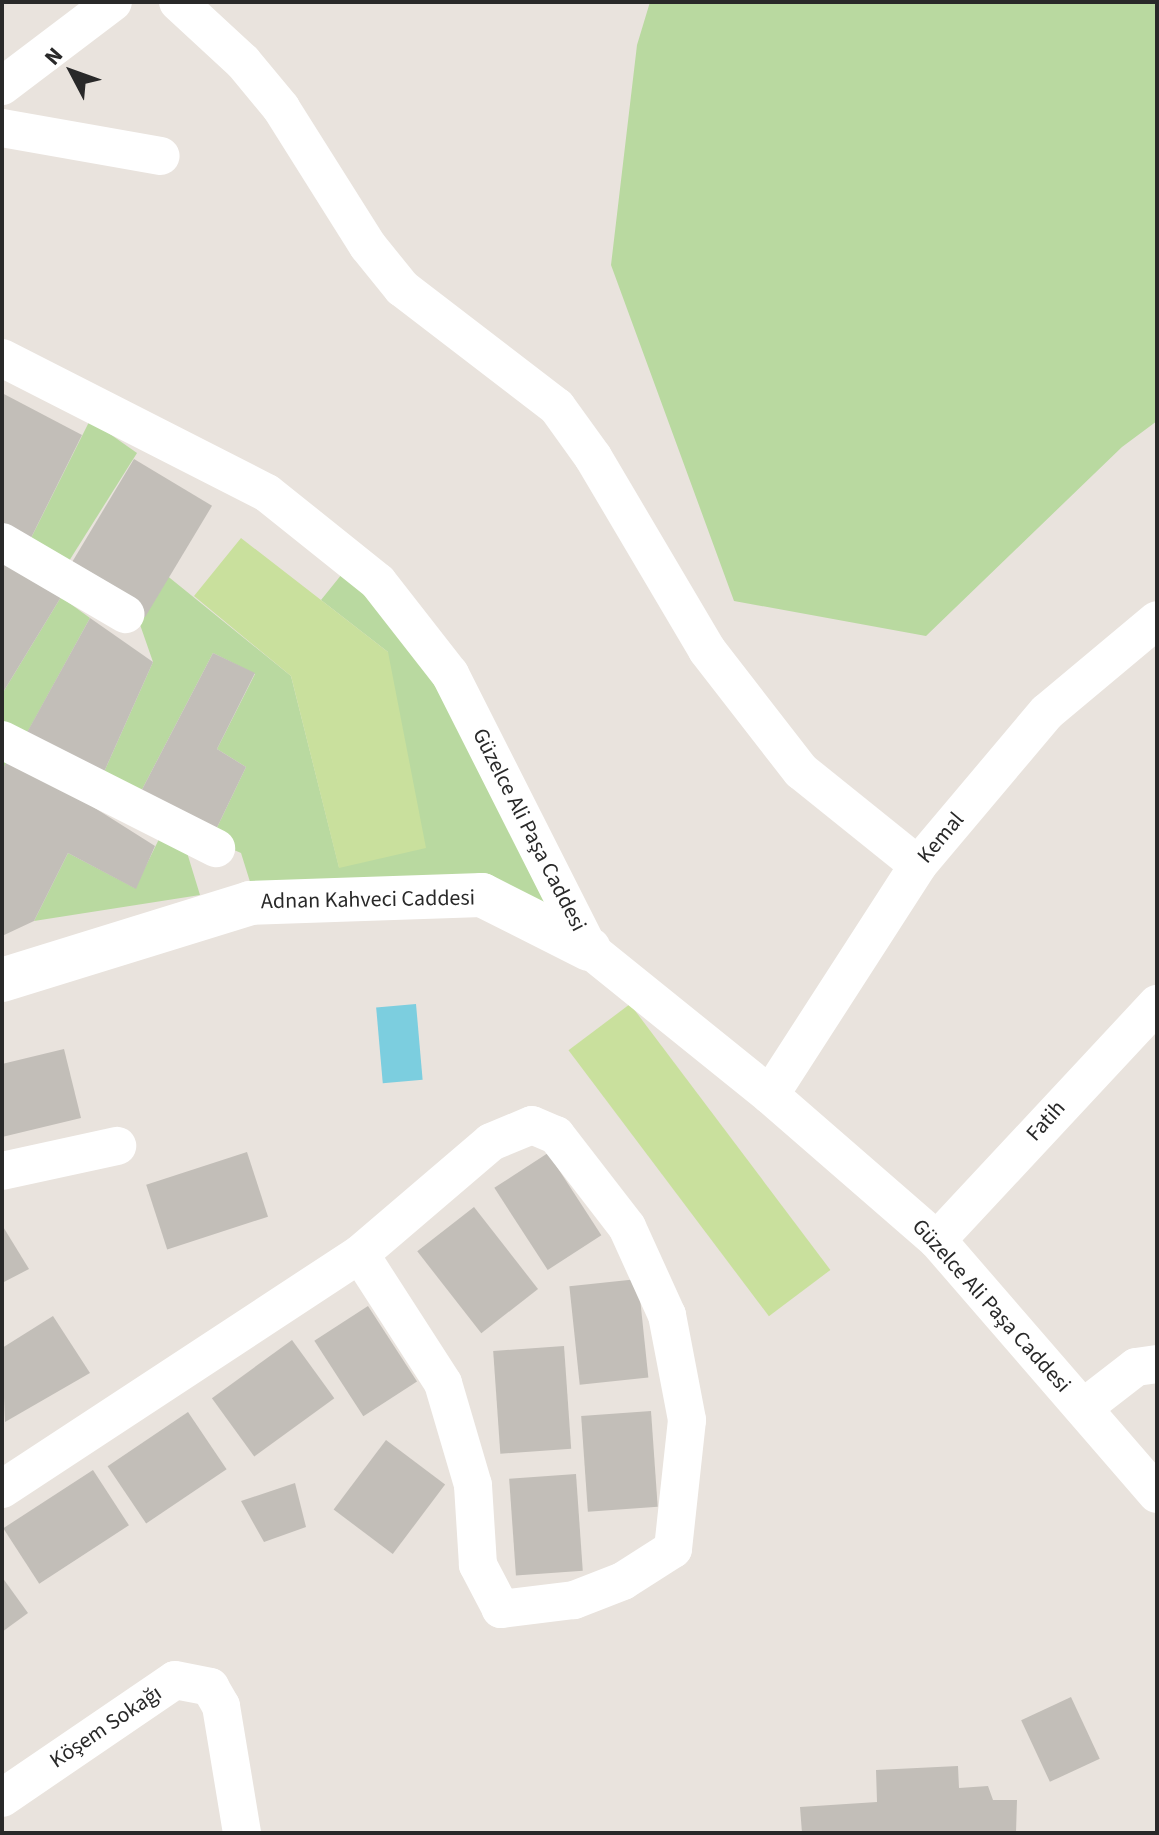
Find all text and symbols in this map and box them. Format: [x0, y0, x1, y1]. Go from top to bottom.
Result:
north arrow [32, 32, 112, 112]
text: N [37, 40, 71, 72]
street label: Güzelce Ali Paşa Caddesi [466, 724, 592, 936]
street label: Kemal [912, 807, 970, 869]
street label: Adnan Kahveci Caddesi [261, 885, 475, 915]
street label: Fatih [1021, 1095, 1071, 1147]
street label: Güzelce Ali Paşa Caddesi [906, 1214, 1076, 1398]
street label: Köşem Sokağı [45, 1680, 167, 1774]

